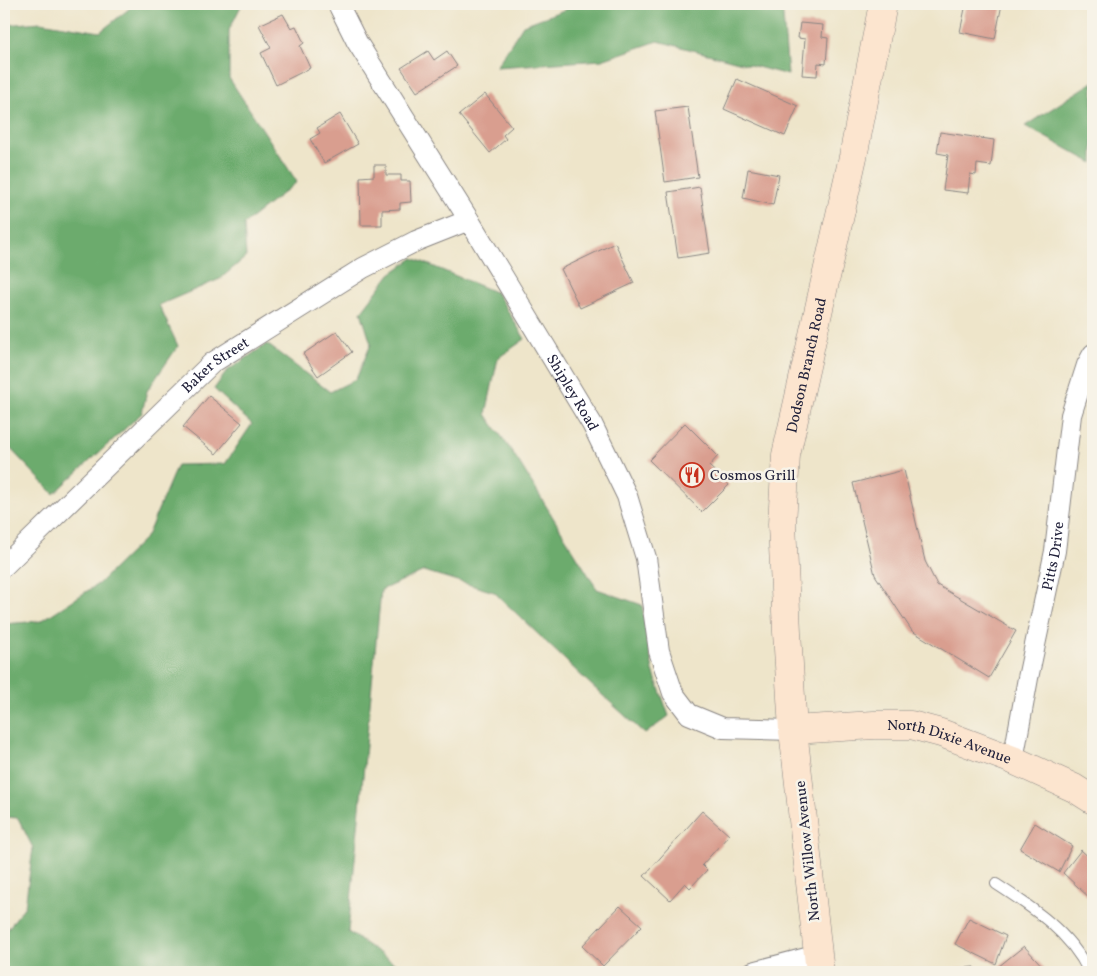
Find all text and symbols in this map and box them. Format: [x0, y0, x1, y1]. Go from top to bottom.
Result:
street label: Dodson Branch Road [782, 296, 833, 435]
street label: Baker Street [178, 333, 254, 399]
street label: Shipley Road [540, 351, 603, 435]
restaurant icon: Cosmos Grill [679, 462, 705, 488]
place label: Cosmos Grill [710, 466, 796, 487]
street label: Pitts Drive [1038, 520, 1070, 593]
street label: North Dixie Avenue [887, 716, 1014, 770]
street label: North Willow Avenue [791, 779, 826, 922]

